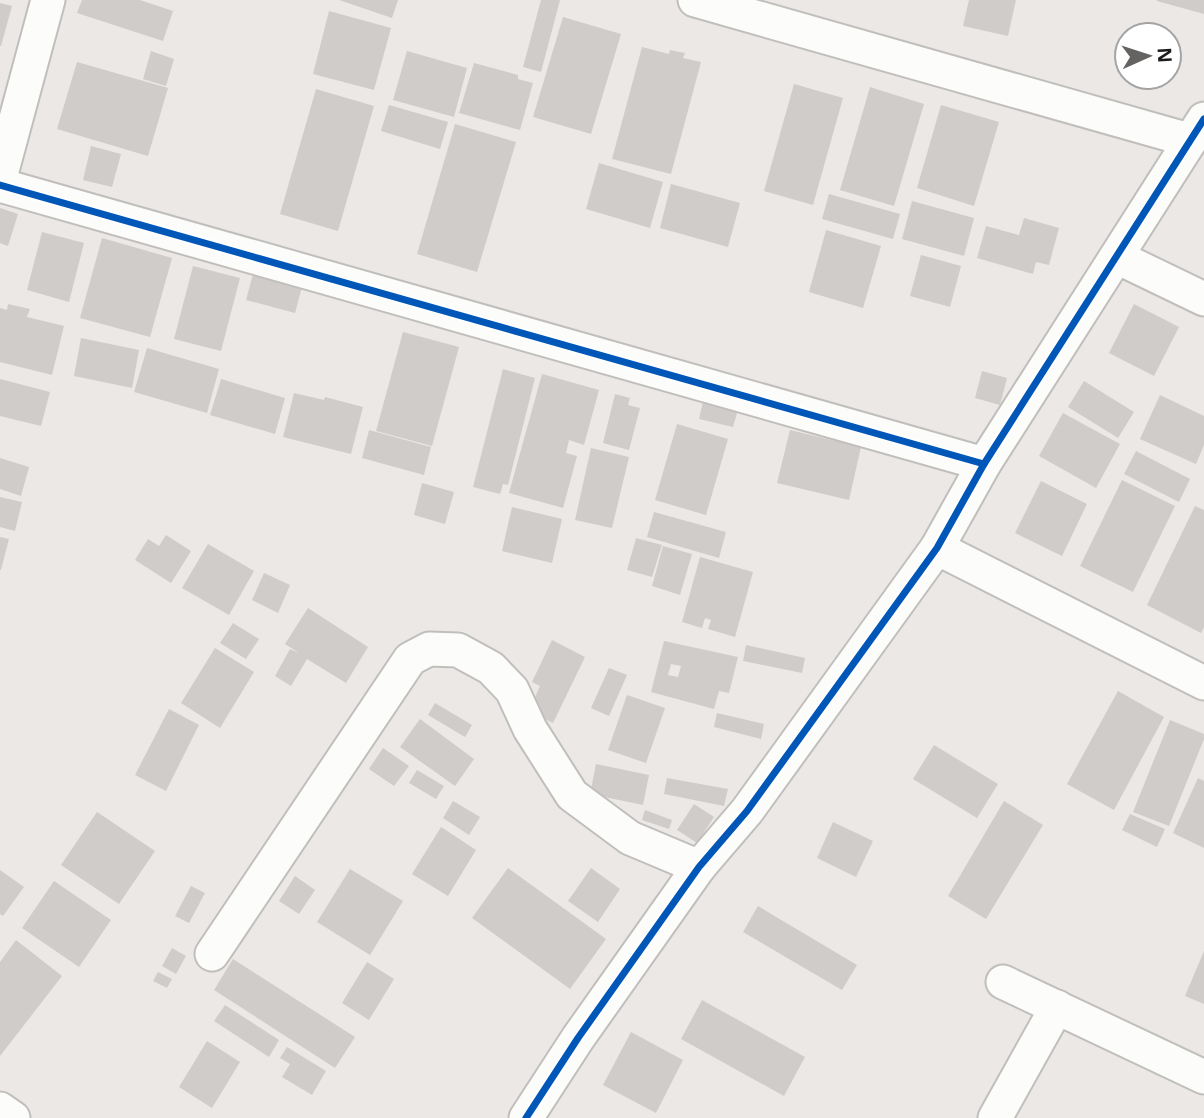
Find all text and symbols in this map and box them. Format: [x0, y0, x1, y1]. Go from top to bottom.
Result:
north arrow [1113, 21, 1183, 91]
text: N [1152, 47, 1178, 64]

